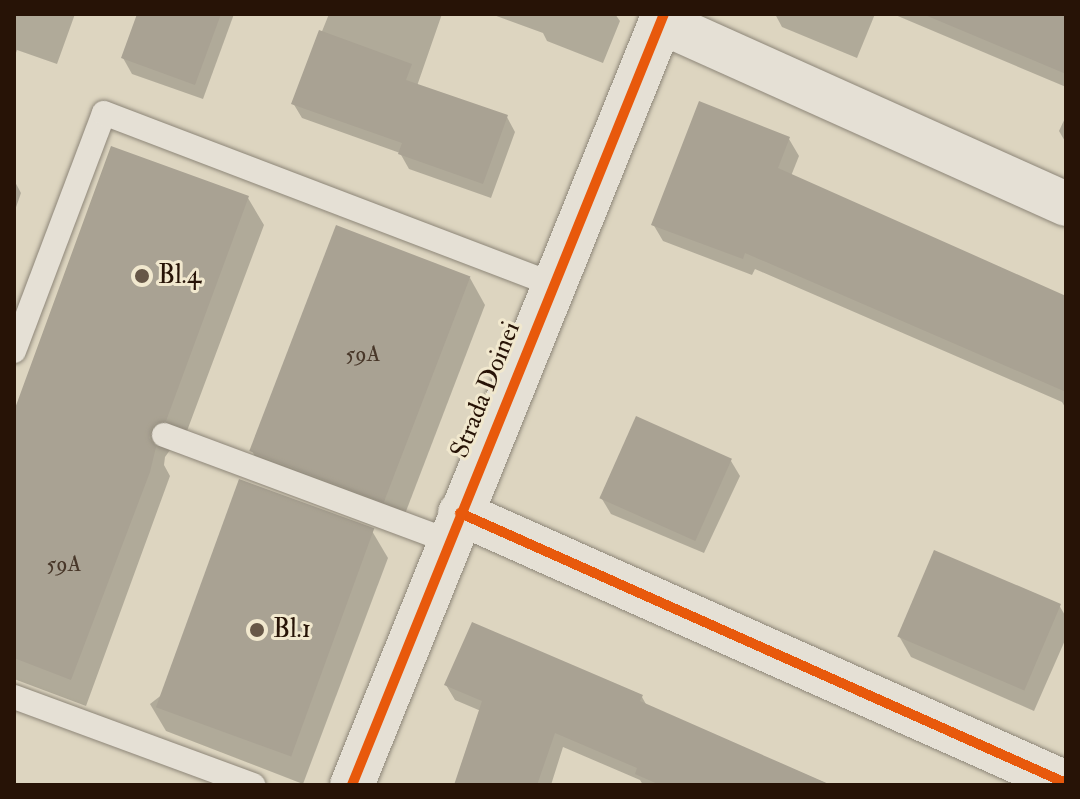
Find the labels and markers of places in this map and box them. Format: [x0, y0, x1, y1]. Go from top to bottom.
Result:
place label: Bl.4 [158, 260, 201, 292]
marker: Bl.4 [133, 267, 151, 285]
place label: Bl.1 [273, 614, 311, 646]
marker: Bl.1 [248, 621, 266, 639]

